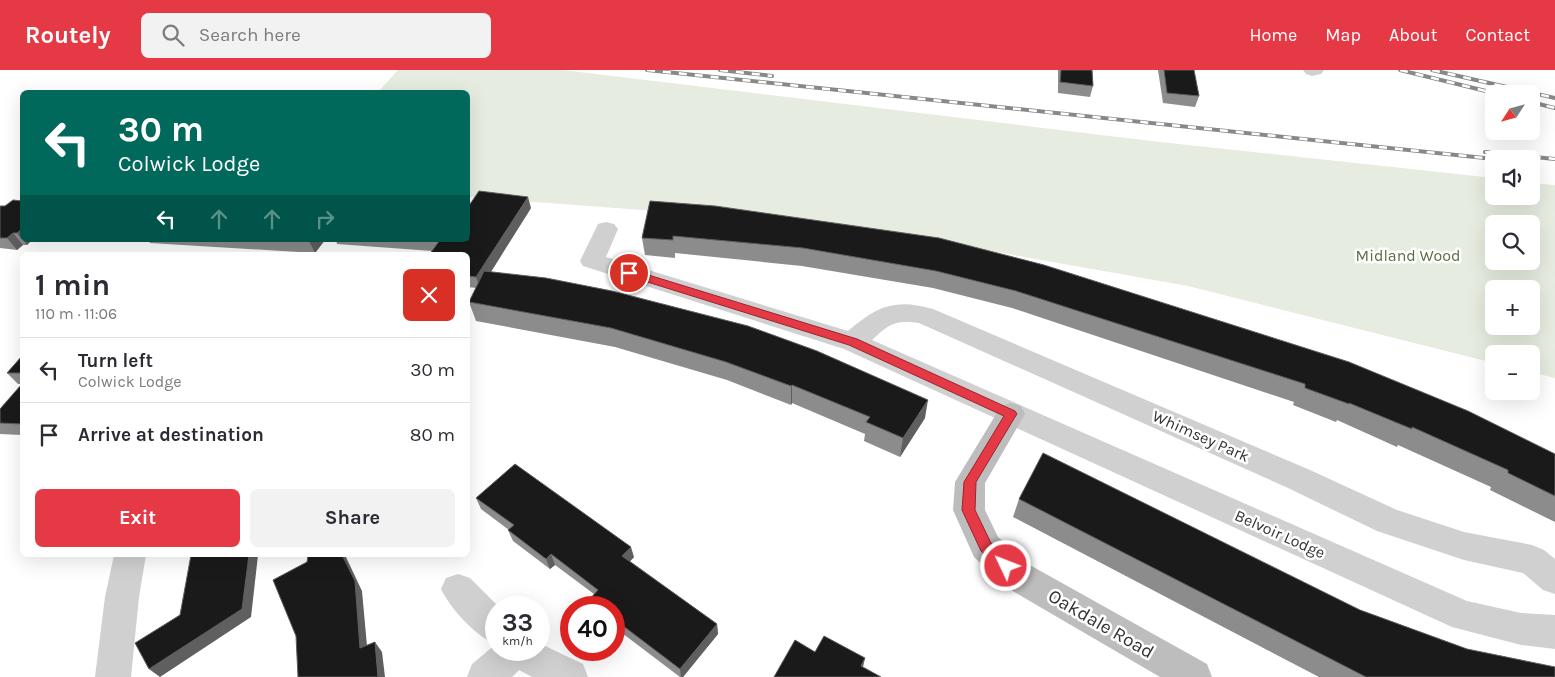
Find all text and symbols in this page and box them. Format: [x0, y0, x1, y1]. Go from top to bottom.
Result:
search box [141, 13, 491, 58]
text: Routely [25, 21, 111, 49]
icon: search [159, 21, 187, 49]
text: Search here [199, 24, 301, 46]
text: Home [1249, 24, 1297, 46]
text: Map [1325, 24, 1361, 46]
text: About [1389, 24, 1438, 46]
text: Contact [1466, 24, 1530, 46]
north arrow [1485, 85, 1540, 140]
map controls [1485, 85, 1540, 400]
text: 30 m [118, 109, 204, 150]
icon: left [35, 110, 100, 175]
button: sound [1485, 150, 1540, 205]
text: Colwick Lodge [118, 151, 260, 177]
icon: left [152, 205, 180, 233]
icon: ahead [205, 205, 233, 233]
icon: ahead [258, 205, 286, 233]
icon: right [311, 205, 339, 233]
button: search [1485, 215, 1540, 270]
park label: Midland Wood [1356, 246, 1460, 265]
pin [608, 252, 650, 294]
icon: arrive [615, 259, 643, 287]
text: 1 min [35, 267, 110, 303]
button: close [403, 269, 455, 321]
button: + [1485, 280, 1540, 335]
text: 110 m · 11:06 [35, 304, 117, 323]
button: − [1485, 345, 1540, 400]
text: Turn left [78, 350, 153, 372]
icon: left [35, 356, 63, 384]
text: 30 m [410, 359, 455, 381]
text: Colwick Lodge [78, 372, 181, 391]
street label: Whimsey Park [1150, 406, 1252, 466]
icon: arrive [35, 421, 63, 449]
text: Arrive at destination [78, 424, 264, 446]
text: 80 m [410, 424, 455, 446]
button: Exit [35, 489, 240, 547]
button: Share [250, 489, 455, 547]
street label: Belvoir Lodge [1232, 506, 1328, 562]
position arrow [979, 539, 1031, 591]
street label: Oakdale Road [1044, 585, 1158, 663]
speed limit sign: 40 [560, 596, 625, 661]
text: 33 [502, 608, 533, 637]
text: km/h [502, 634, 533, 648]

